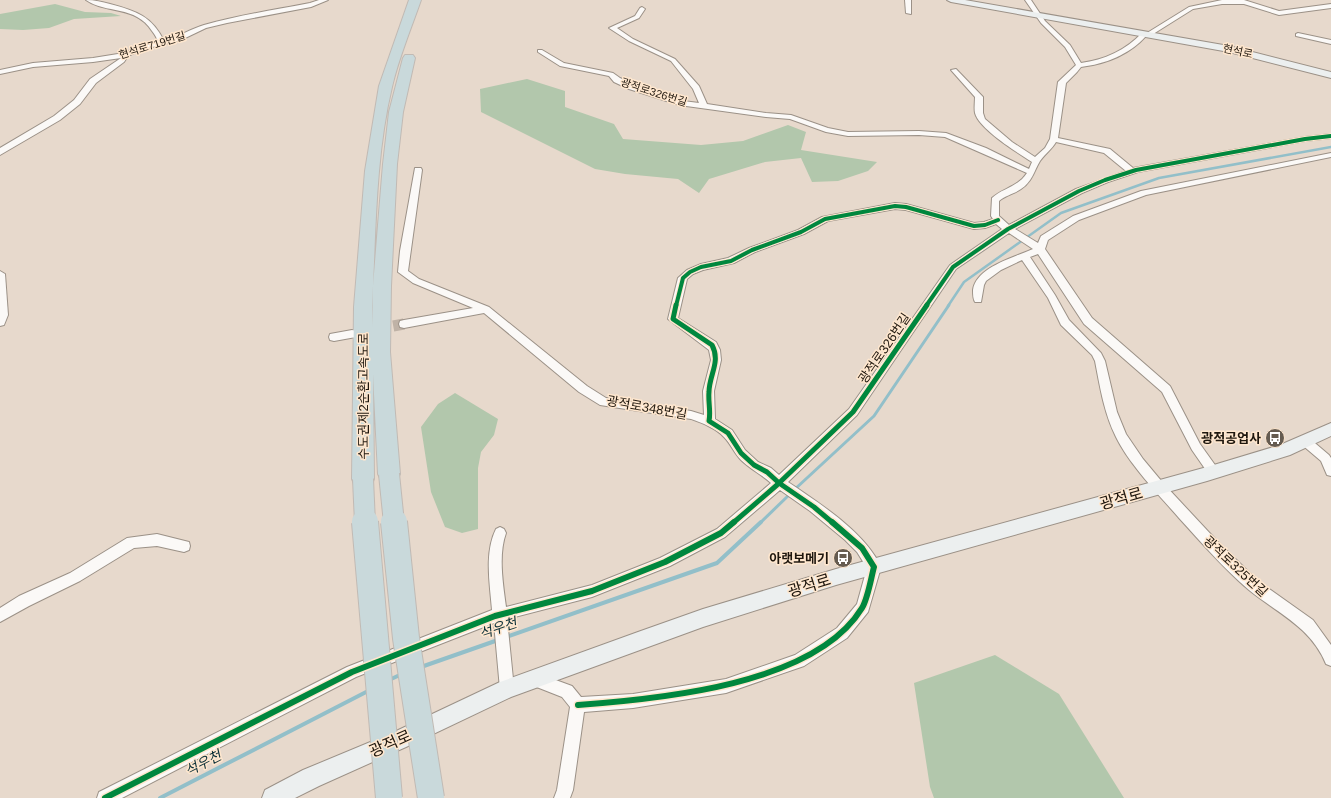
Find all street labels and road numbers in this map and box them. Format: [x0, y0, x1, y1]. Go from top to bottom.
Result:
street label: 현석로719번길 [117, 29, 187, 61]
street label: 현석로 [1222, 42, 1254, 60]
street label: 광적로326번길 [619, 76, 689, 108]
street label: 광적로326번길 [855, 310, 913, 386]
street label: 수도권제2순환고속도로 [356, 333, 371, 459]
street label: 광적로348번길 [605, 393, 688, 422]
street label: 광적로 [1098, 484, 1145, 513]
street label: 광적로325번길 [1201, 533, 1271, 600]
street label: 광적로 [786, 571, 833, 600]
street label: 광적로 [367, 727, 414, 760]

